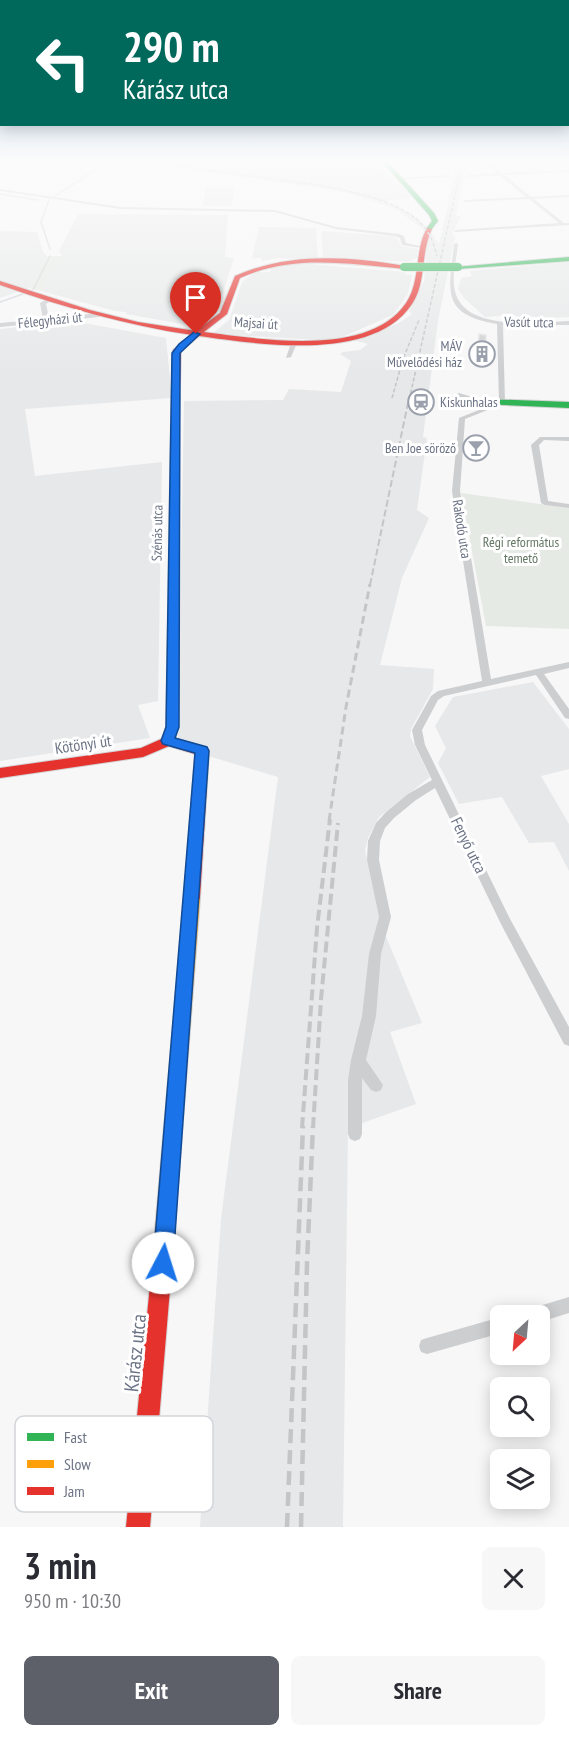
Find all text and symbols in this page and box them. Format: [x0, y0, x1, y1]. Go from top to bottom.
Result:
text: 290 m [123, 19, 220, 74]
icon: left [24, 24, 102, 102]
text: Kárász utca [123, 72, 229, 106]
pin [170, 272, 221, 334]
icon: arrive [179, 281, 212, 314]
street label: Félegyházi út [17, 308, 83, 332]
street label: Majsai út [234, 312, 279, 334]
street label: Vasút utca [503, 313, 554, 331]
place label: MÁV Művelődési ház [387, 337, 463, 371]
building icon: MÁV Művelődési ház [467, 339, 497, 369]
station icon: Kiskunhalas [406, 387, 436, 417]
place label: Kiskunhalas [440, 393, 498, 411]
bar icon: Ben Joe söröző [461, 433, 491, 463]
place label: Ben Joe söröző [385, 439, 456, 457]
street label: Rakodó utca [448, 498, 476, 560]
street label: Szénás utca [148, 505, 166, 561]
park label: Régi református temető [483, 533, 559, 567]
street label: Kötönyi út [54, 730, 113, 758]
street label: Fenyő utca [447, 814, 491, 876]
position arrow [131, 1231, 195, 1295]
north arrow [490, 1305, 550, 1365]
map controls [490, 1305, 550, 1509]
street label: Kárász utca [118, 1313, 152, 1393]
button: search [490, 1377, 550, 1437]
legend [15, 1416, 213, 1512]
text: Fast [64, 1427, 87, 1447]
button: layers [490, 1449, 550, 1509]
text: Slow [64, 1454, 91, 1474]
text: Jam [63, 1481, 85, 1501]
text: 3 min [24, 1542, 97, 1589]
button: close [482, 1547, 545, 1610]
text: 950 m · 10:30 [24, 1588, 121, 1614]
button: Exit [24, 1656, 279, 1725]
button: Share [291, 1656, 545, 1725]

